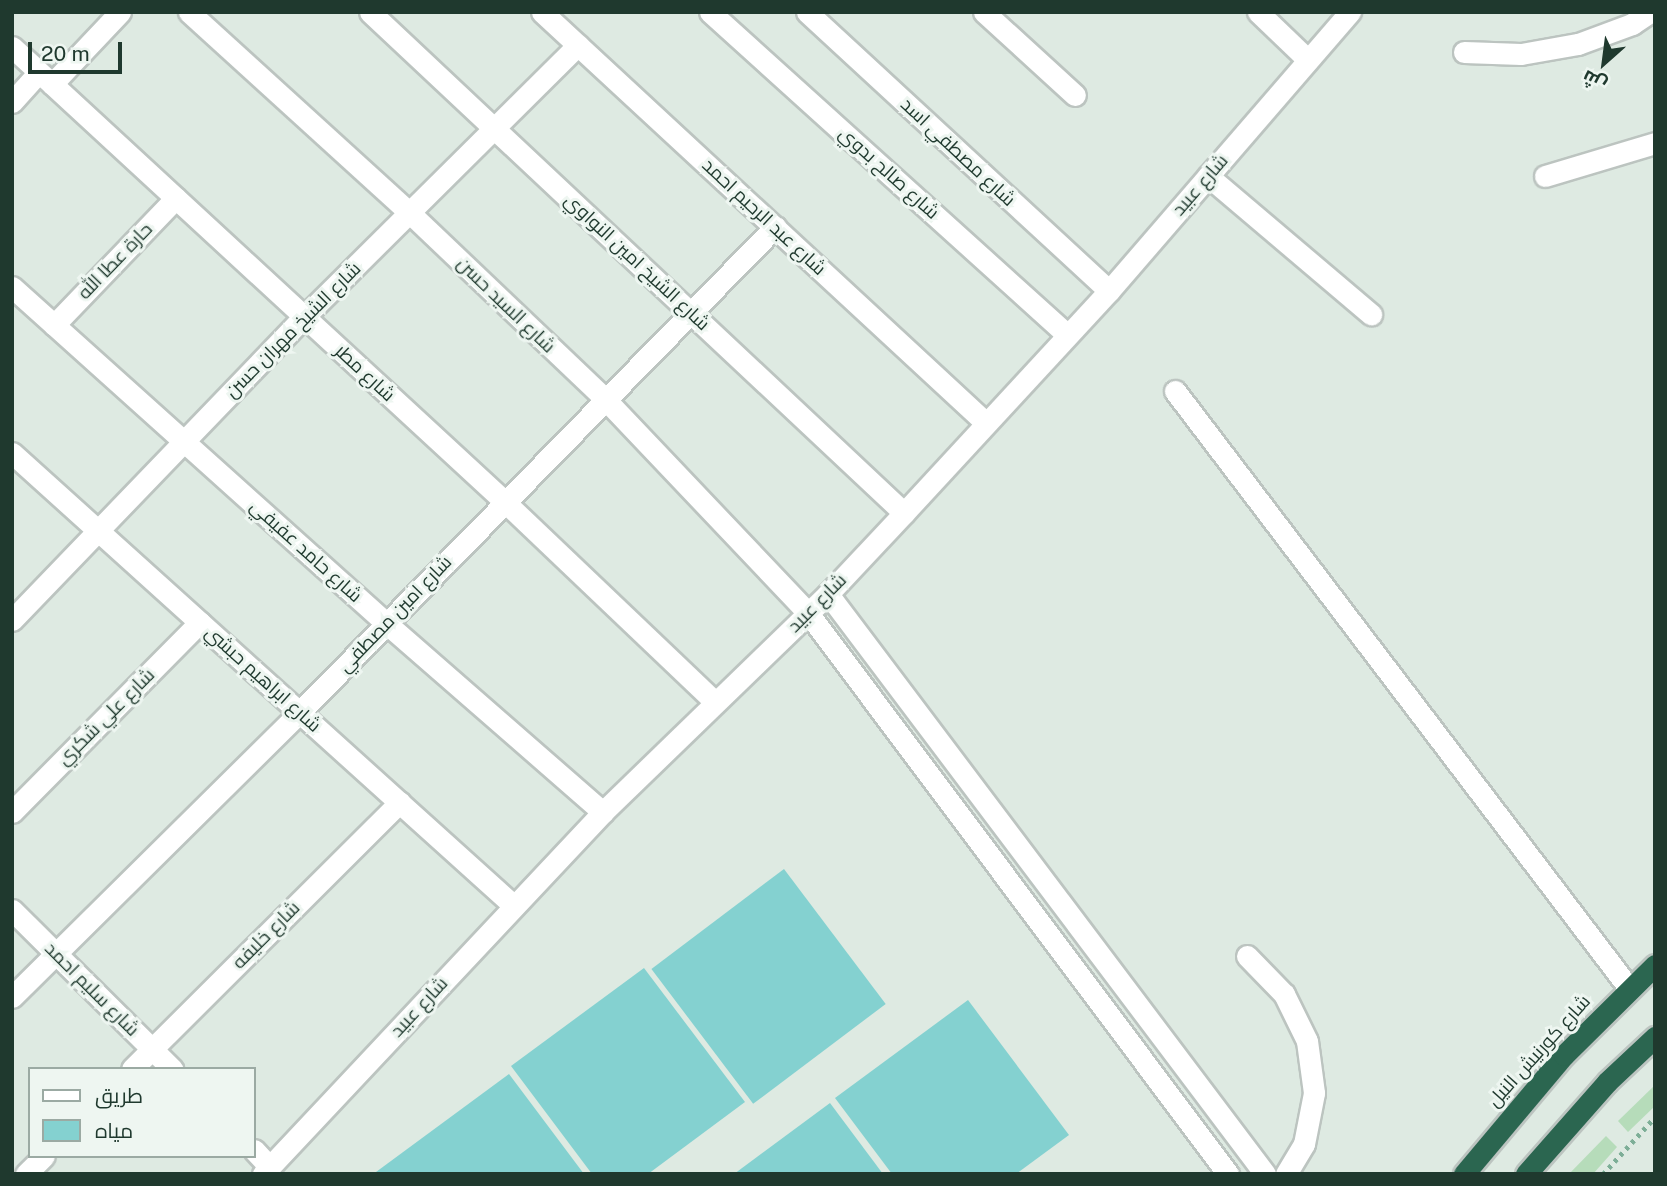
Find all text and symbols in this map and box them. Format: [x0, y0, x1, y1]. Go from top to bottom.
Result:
scale bar [32, 28, 126, 72]
north arrow [1569, 28, 1639, 98]
text: 20 m [41, 41, 90, 66]
text: ش [1578, 66, 1610, 97]
street label: شارع مصطفي اسد [896, 93, 1020, 211]
street label: شارع صالح بدوي [834, 122, 944, 224]
street label: شارع عبيد [1167, 150, 1233, 220]
street label: شارع عبد الرحيم احمد [697, 154, 831, 280]
street label: شارع الشيخ امين النواوي [560, 189, 714, 335]
street label: حارة عطا الله [73, 218, 157, 304]
street label: شارع السيد حسن [452, 252, 560, 358]
street label: شارع الشيخ مهران حسن [220, 257, 366, 403]
street label: شارع مطر [330, 340, 400, 406]
street label: شارع حامد عفيفي [245, 495, 367, 607]
street label: شارع امين مصطفي [333, 551, 457, 677]
street label: شارع عبيد [783, 569, 851, 637]
street label: شارع ابراهيم حبشي [200, 621, 326, 737]
street label: شارع علي شكري [53, 664, 159, 770]
street label: شارع خليفه [227, 896, 305, 974]
street label: شارع سليم احمد [40, 937, 144, 1041]
street label: شارع عبيد [385, 972, 453, 1042]
street label: شارع كورنيش النيل [1483, 990, 1595, 1112]
legend [28, 1067, 256, 1158]
text: طريق [95, 1083, 143, 1108]
text: مياه [95, 1118, 133, 1143]

